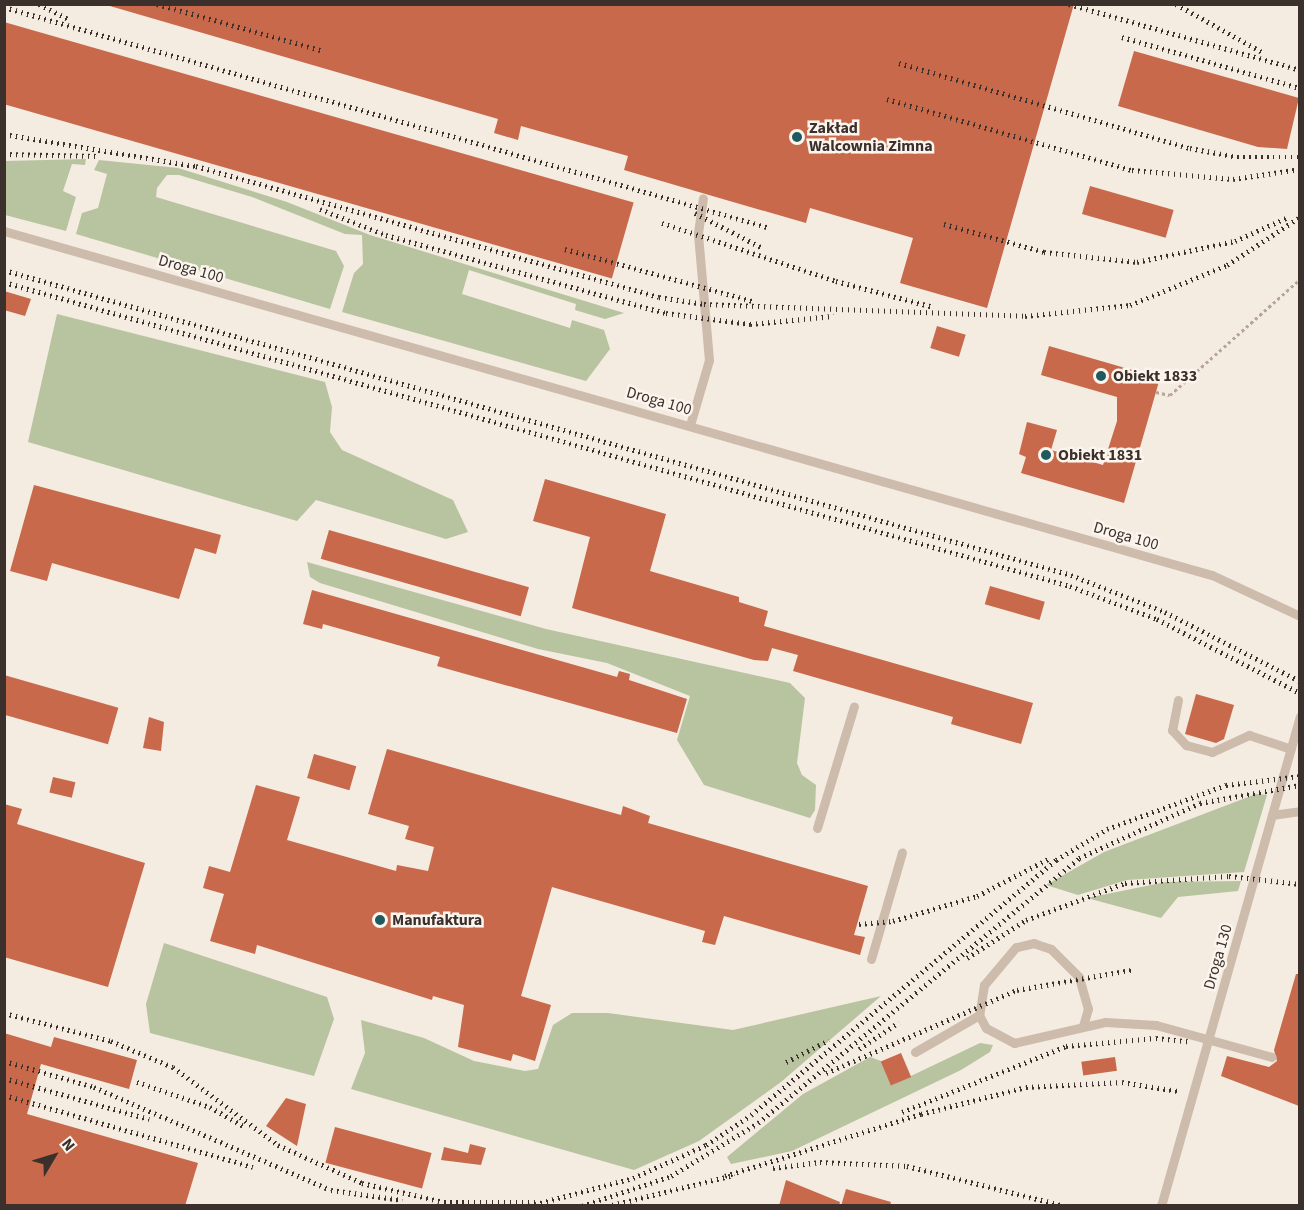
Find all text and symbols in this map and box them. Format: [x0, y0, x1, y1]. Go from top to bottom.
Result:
place label: Zakład Walcownia Zimna [809, 118, 933, 156]
marker: Zakład Walcownia Zimna [790, 130, 804, 144]
street label: Droga 100 [156, 251, 226, 287]
place label: Obiekt 1833 [1113, 366, 1197, 386]
marker: Obiekt 1833 [1094, 369, 1108, 383]
street label: Droga 100 [624, 383, 694, 419]
place label: Obiekt 1831 [1058, 445, 1142, 465]
marker: Obiekt 1831 [1039, 448, 1053, 462]
street label: Droga 100 [1091, 518, 1161, 554]
place label: Manufaktura [392, 910, 482, 930]
marker: Manufaktura [373, 913, 387, 927]
street label: Droga 130 [1200, 922, 1236, 992]
north arrow [24, 1126, 84, 1186]
text: N [56, 1134, 80, 1156]

